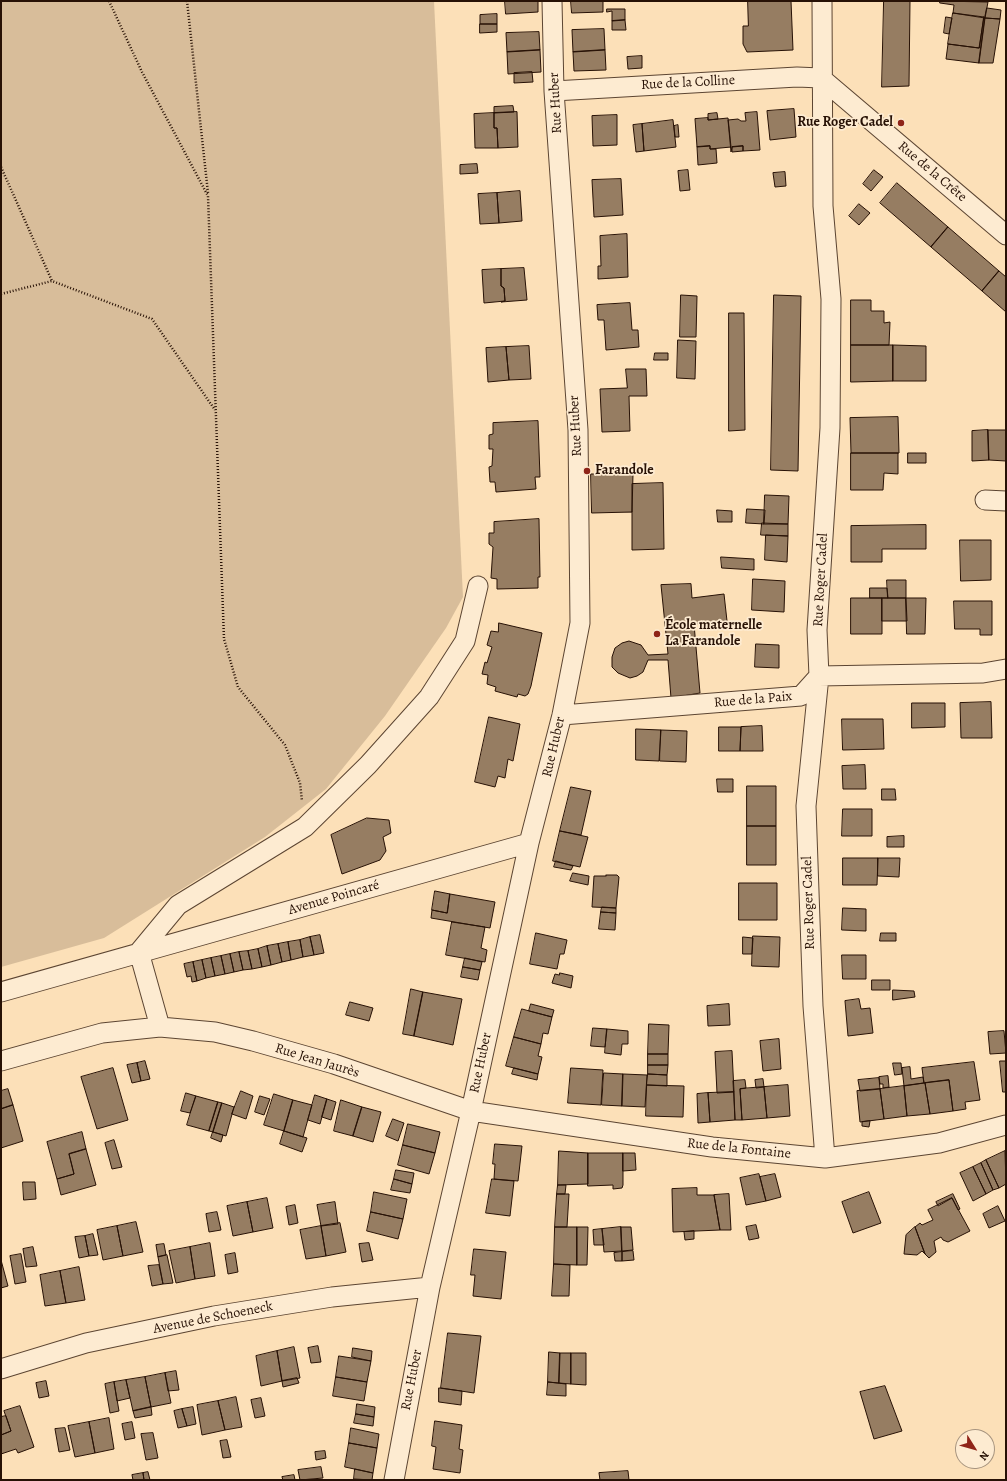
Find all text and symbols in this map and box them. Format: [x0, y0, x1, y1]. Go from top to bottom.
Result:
street label: Rue Huber [546, 72, 566, 134]
street label: Rue de la Colline [641, 72, 735, 94]
place label: Rue Roger Cadel [797, 115, 893, 131]
marker: Rue Roger Cadel [896, 118, 906, 128]
street label: Rue de la Crête [894, 138, 970, 206]
street label: Rue Huber [566, 395, 586, 457]
place label: Farandole [595, 463, 654, 479]
marker: Farandole [582, 466, 592, 476]
street label: Rue Roger Cadel [810, 533, 832, 627]
place label: École maternelle La Farandole [665, 618, 762, 650]
marker: École maternelle La Farandole [652, 629, 662, 639]
street label: Rue de la Paix [713, 688, 793, 712]
street label: Rue Huber [539, 715, 569, 779]
street label: Rue Roger Cadel [799, 856, 819, 950]
street label: Avenue Poincaré [287, 877, 381, 919]
street label: Rue Huber [466, 1031, 496, 1095]
street label: Rue Jean Jaurès [273, 1040, 361, 1082]
street label: Rue de la Fontaine [686, 1135, 792, 1163]
street label: Avenue de Schoeneck [152, 1298, 274, 1338]
street label: Rue Huber [398, 1348, 426, 1412]
north arrow [955, 1429, 995, 1469]
text: N [976, 1448, 993, 1464]

